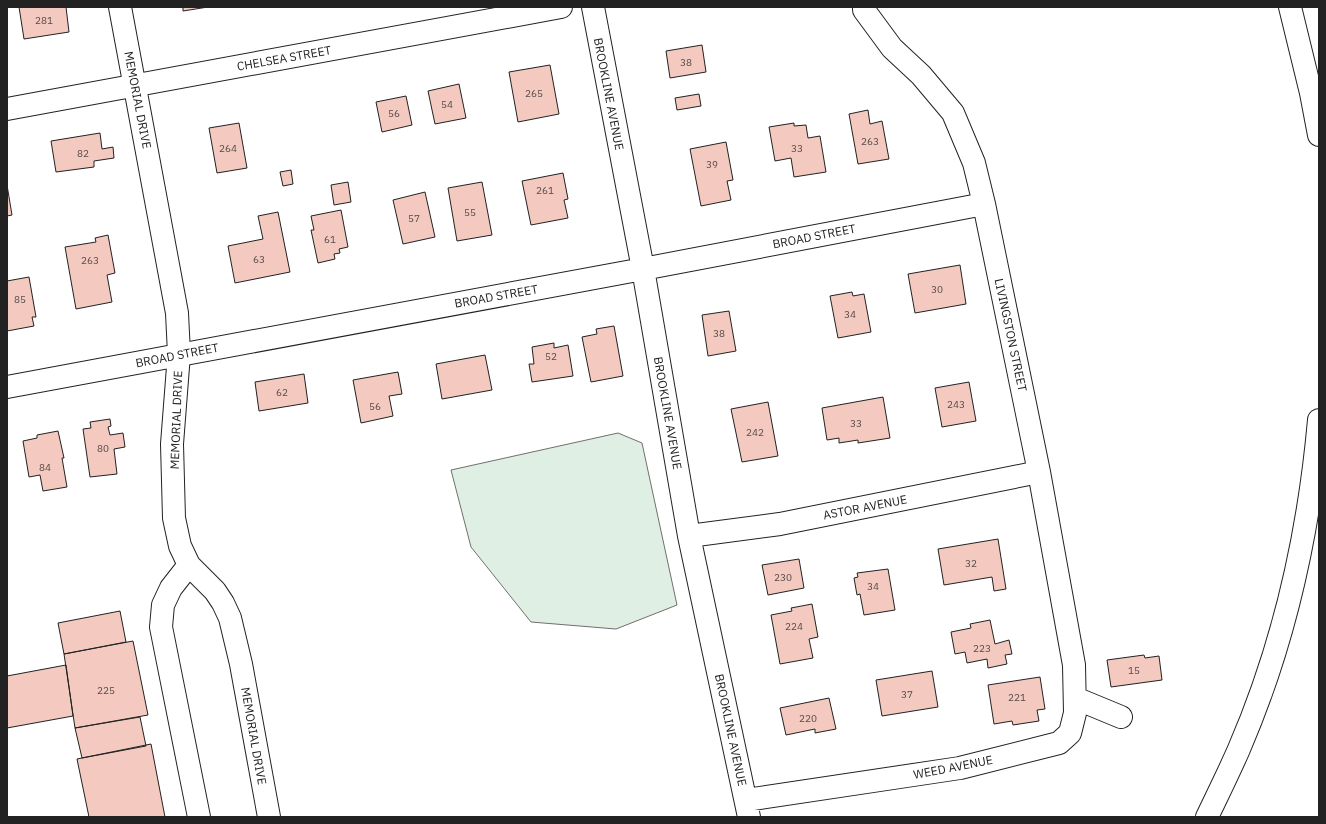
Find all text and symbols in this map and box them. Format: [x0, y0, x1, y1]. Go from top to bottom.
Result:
house number: 281 [35, 14, 53, 27]
street label: BROOKLINE AVENUE [591, 36, 627, 152]
street label: CHELSEA STREET [236, 42, 333, 74]
street label: MEMORIAL DRIVE [121, 50, 155, 150]
house number: 38 [680, 56, 692, 69]
house number: 265 [525, 87, 543, 100]
house number: 54 [441, 98, 453, 111]
house number: 56 [388, 107, 400, 120]
house number: 263 [861, 135, 879, 148]
house number: 264 [219, 142, 237, 155]
house number: 33 [791, 142, 803, 155]
house number: 82 [77, 147, 89, 160]
house number: 39 [706, 158, 718, 171]
house number: 261 [536, 184, 554, 197]
house number: 55 [464, 206, 476, 219]
house number: 57 [408, 212, 420, 225]
street label: BROAD STREET [771, 221, 857, 251]
house number: 61 [324, 233, 336, 246]
house number: 63 [253, 253, 265, 266]
house number: 263 [81, 254, 99, 267]
street label: LIVINGSTON STREET [992, 277, 1030, 393]
street label: BROAD STREET [453, 281, 539, 311]
house number: 30 [931, 283, 943, 296]
house number: 85 [14, 293, 26, 306]
house number: 34 [844, 308, 856, 321]
house number: 38 [713, 327, 725, 340]
street label: BROAD STREET [134, 340, 220, 370]
house number: 52 [545, 350, 557, 363]
street label: BROOKLINE AVENUE [651, 355, 685, 471]
street label: MEMORIAL DRIVE [167, 370, 185, 470]
house number: 62 [276, 386, 288, 399]
house number: 243 [947, 398, 965, 411]
house number: 56 [369, 400, 381, 413]
house number: 33 [850, 417, 862, 430]
house number: 242 [746, 426, 764, 439]
house number: 80 [97, 442, 109, 455]
house number: 84 [39, 461, 51, 474]
street label: ASTOR AVENUE [822, 492, 908, 522]
house number: 32 [965, 557, 977, 570]
house number: 230 [774, 571, 792, 584]
house number: 34 [867, 580, 879, 593]
house number: 224 [785, 620, 803, 633]
house number: 223 [973, 642, 991, 655]
house number: 15 [1128, 664, 1140, 677]
street label: BROOKLINE AVENUE [712, 673, 750, 787]
house number: 225 [97, 684, 115, 697]
street label: MEMORIAL DRIVE [238, 686, 270, 786]
house number: 37 [901, 688, 913, 701]
house number: 221 [1008, 691, 1026, 704]
house number: 220 [799, 712, 817, 725]
street label: WEED AVENUE [912, 752, 994, 782]

